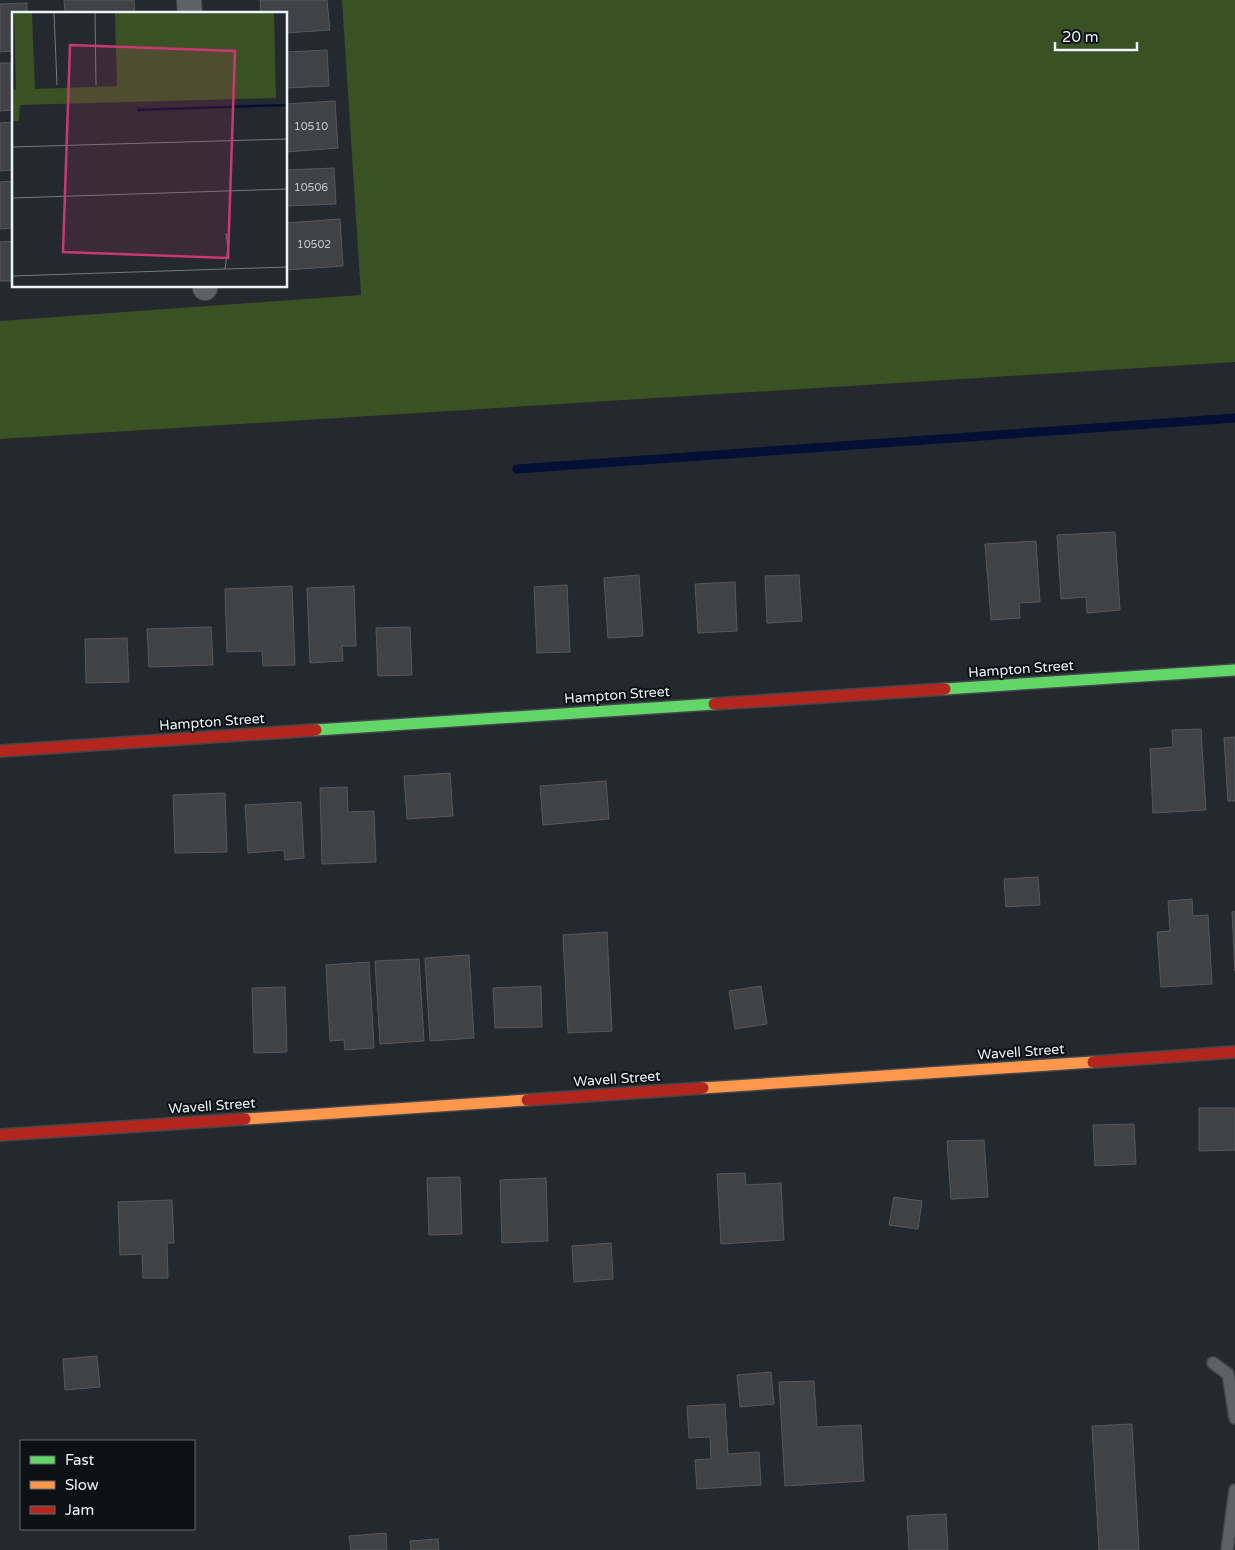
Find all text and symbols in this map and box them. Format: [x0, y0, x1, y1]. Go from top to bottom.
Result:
inset map [12, 12, 288, 288]
scale bar [1055, 20, 1138, 52]
text: 20 m [1062, 28, 1099, 46]
house number: 10510 [294, 120, 328, 133]
house number: 10506 [294, 181, 328, 194]
house number: 10502 [297, 238, 331, 251]
street label: Hampton Street [968, 657, 1075, 681]
street label: Hampton Street [564, 683, 671, 707]
street label: Hampton Street [159, 710, 266, 734]
street label: Wavell Street [977, 1040, 1066, 1064]
street label: Wavell Street [573, 1067, 662, 1091]
street label: Wavell Street [168, 1094, 257, 1118]
legend [20, 1440, 195, 1530]
text: Fast [65, 1451, 95, 1469]
text: Slow [65, 1476, 99, 1494]
text: Jam [65, 1501, 94, 1519]

